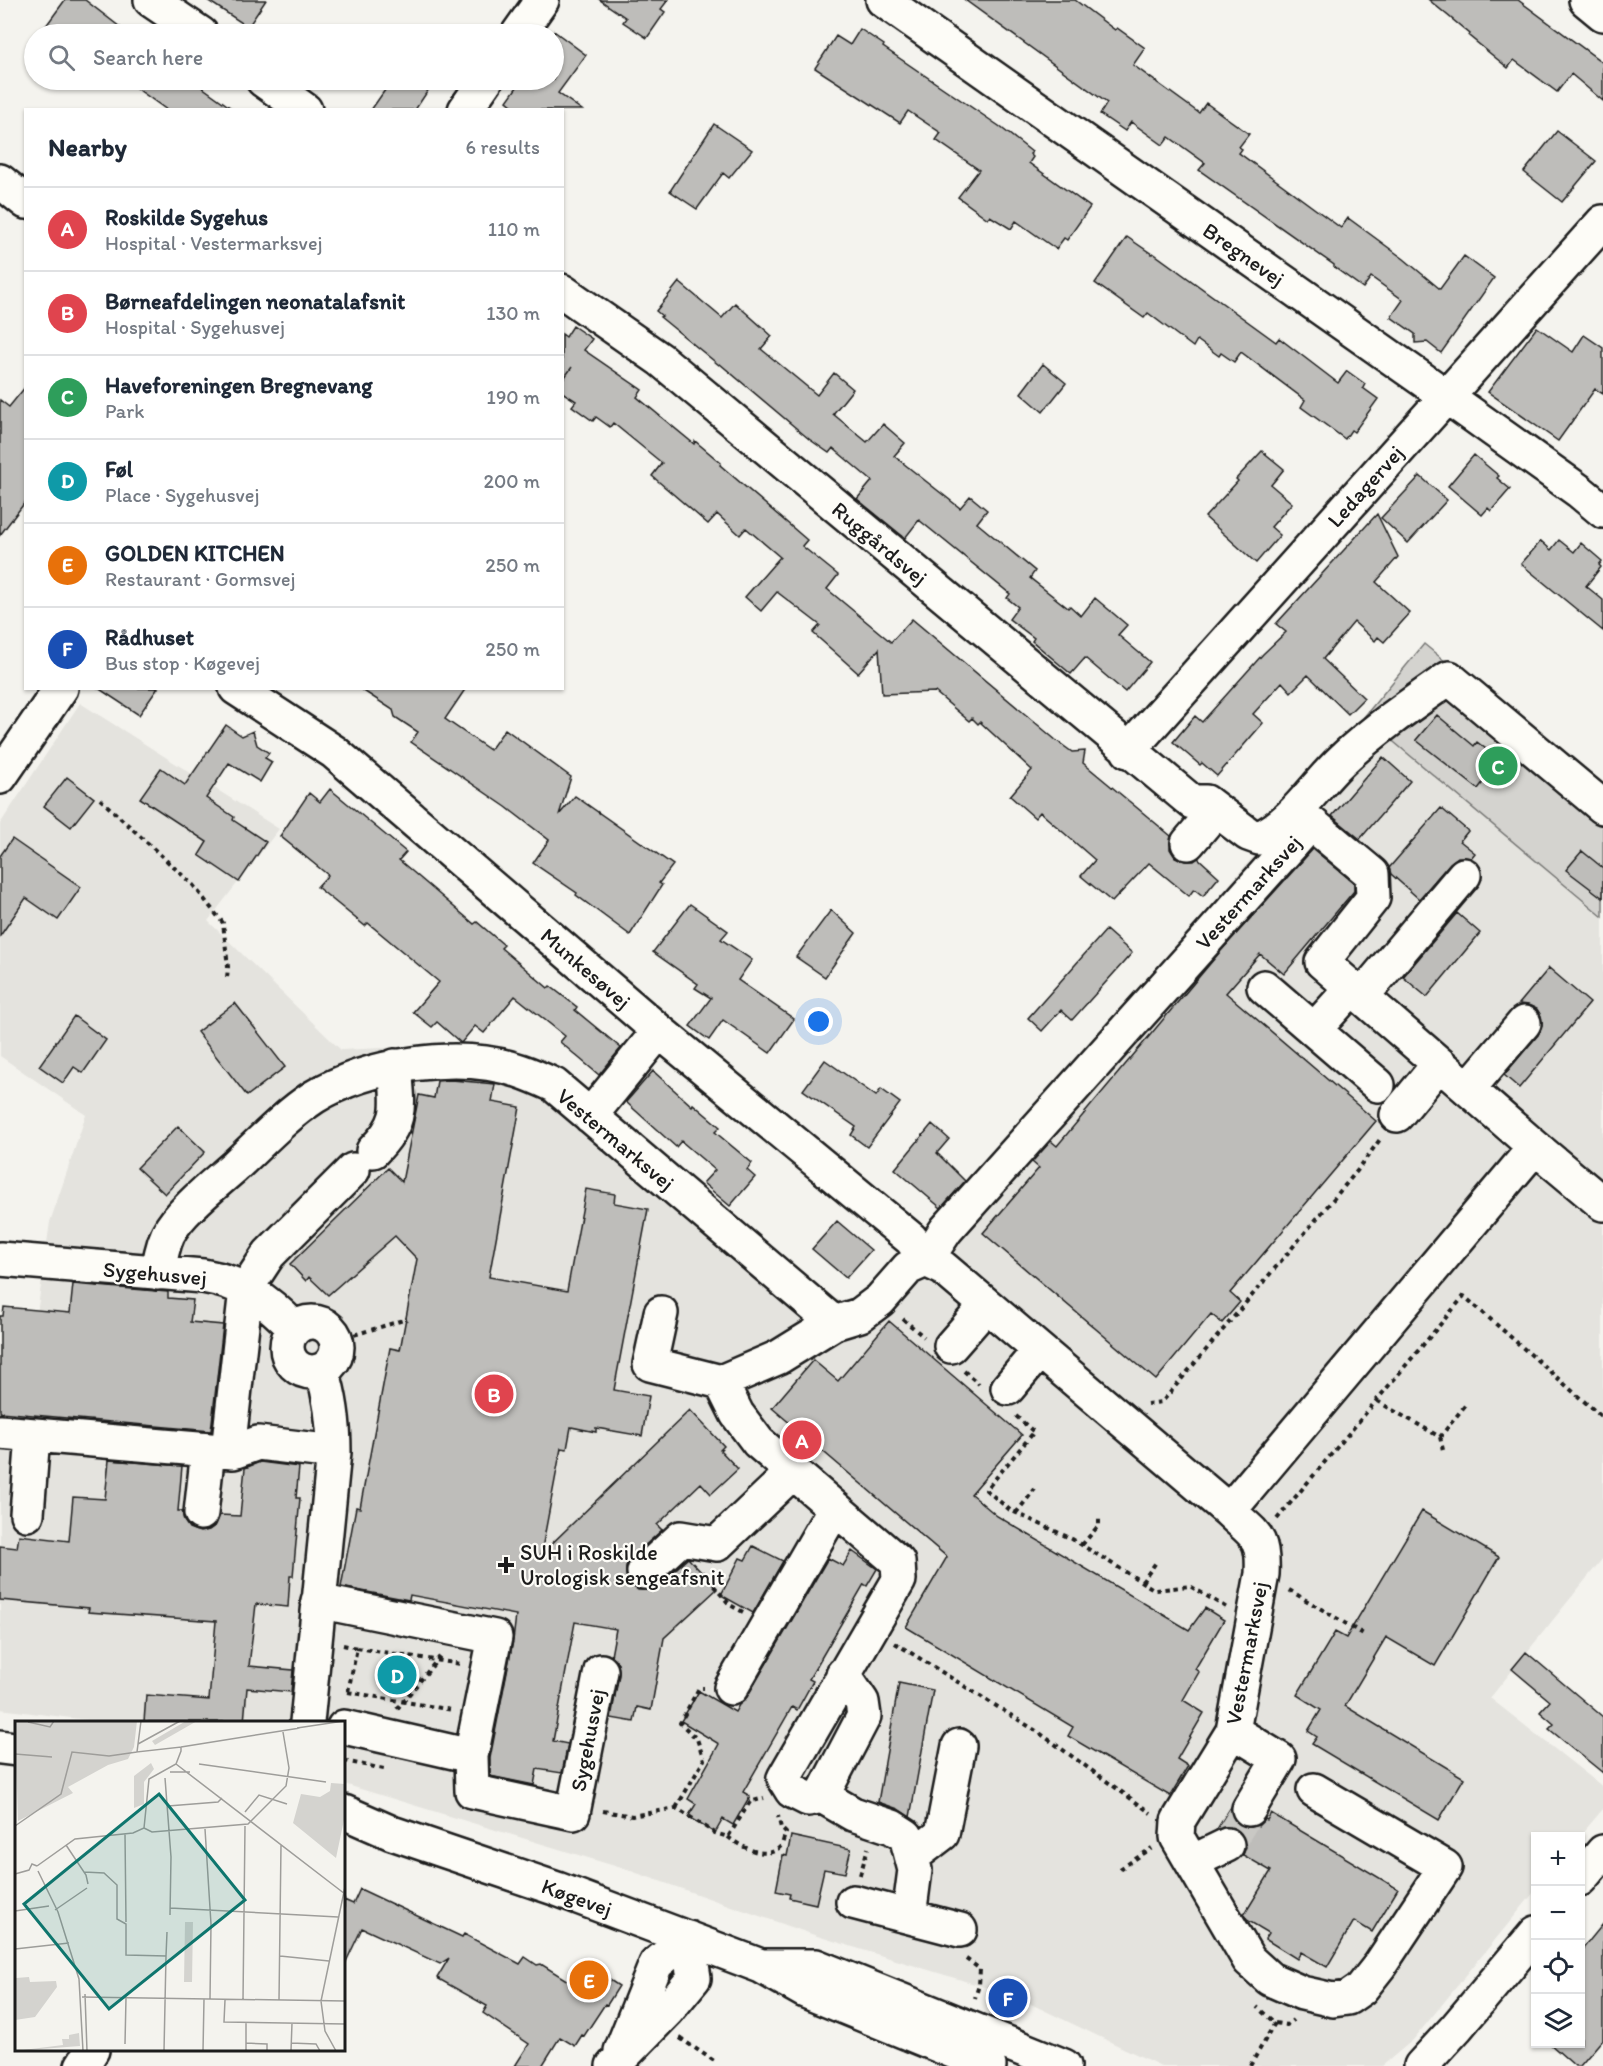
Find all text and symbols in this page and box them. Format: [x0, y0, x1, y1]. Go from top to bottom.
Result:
search box [24, 24, 564, 90]
icon: search [45, 41, 78, 74]
text: Search here [93, 44, 203, 71]
text: Nearby [48, 131, 127, 163]
text: 6 results [466, 135, 540, 159]
text: Roskilde Sygehus [105, 204, 268, 231]
street label: Bregnevej [1198, 216, 1290, 292]
text: A [61, 217, 74, 241]
text: 110 m [488, 217, 540, 241]
text: Hospital · Vestermarksvej [105, 231, 322, 255]
text: Børneafdelingen neonatalafsnit [105, 288, 405, 315]
text: B [61, 301, 74, 325]
text: 130 m [486, 301, 540, 325]
text: Hospital · Sygehusvej [105, 315, 285, 339]
text: Haveforeningen Bregnevang [105, 372, 373, 399]
text: C [61, 385, 74, 409]
text: 190 m [487, 385, 540, 409]
text: Park [105, 399, 144, 423]
street label: Ledagervej [1321, 440, 1409, 533]
text: Føl [105, 456, 133, 483]
text: D [61, 469, 74, 493]
text: 200 m [484, 469, 540, 493]
text: Place · Sygehusvej [105, 483, 259, 507]
street label: Ruggårdsvej [827, 496, 933, 591]
text: GOLDEN KITCHEN [105, 540, 285, 567]
text: E [62, 553, 73, 577]
text: 250 m [485, 553, 540, 577]
text: Restaurant · Gormsvej [105, 567, 296, 591]
text: Rådhuset [105, 624, 194, 651]
text: F [62, 637, 73, 661]
text: 250 m [485, 637, 540, 661]
text: Bus stop · Køgevej [105, 651, 260, 675]
pin: C [1478, 744, 1518, 789]
street label: Vestermarksvej [1190, 829, 1307, 955]
street label: Munkesøvej [535, 922, 636, 1015]
your location [804, 1007, 833, 1036]
street label: Vestermarksvej [551, 1082, 680, 1196]
street label: Sygehusvej [102, 1256, 208, 1291]
pin: B [474, 1372, 514, 1416]
pin: A [782, 1418, 822, 1462]
place label: SUH i Roskilde Urologisk sengeafsnit [520, 1539, 724, 1591]
marker: SUH i Roskilde Urologisk sengeafsnit [497, 1556, 515, 1574]
street label: Vestermarksvej [1219, 1579, 1274, 1727]
pin: D [378, 1652, 416, 1698]
street label: Sygehusvej [564, 1686, 611, 1794]
inset map [15, 1721, 345, 2051]
map controls [1531, 1832, 1585, 2048]
button: + [1531, 1832, 1585, 1886]
street label: Køgevej [538, 1872, 616, 1923]
button: − [1531, 1886, 1585, 1940]
button: locate [1531, 1940, 1585, 1994]
pin: E [570, 1958, 608, 2002]
pin: F [988, 1976, 1028, 2020]
button: layers [1531, 1994, 1585, 2048]

